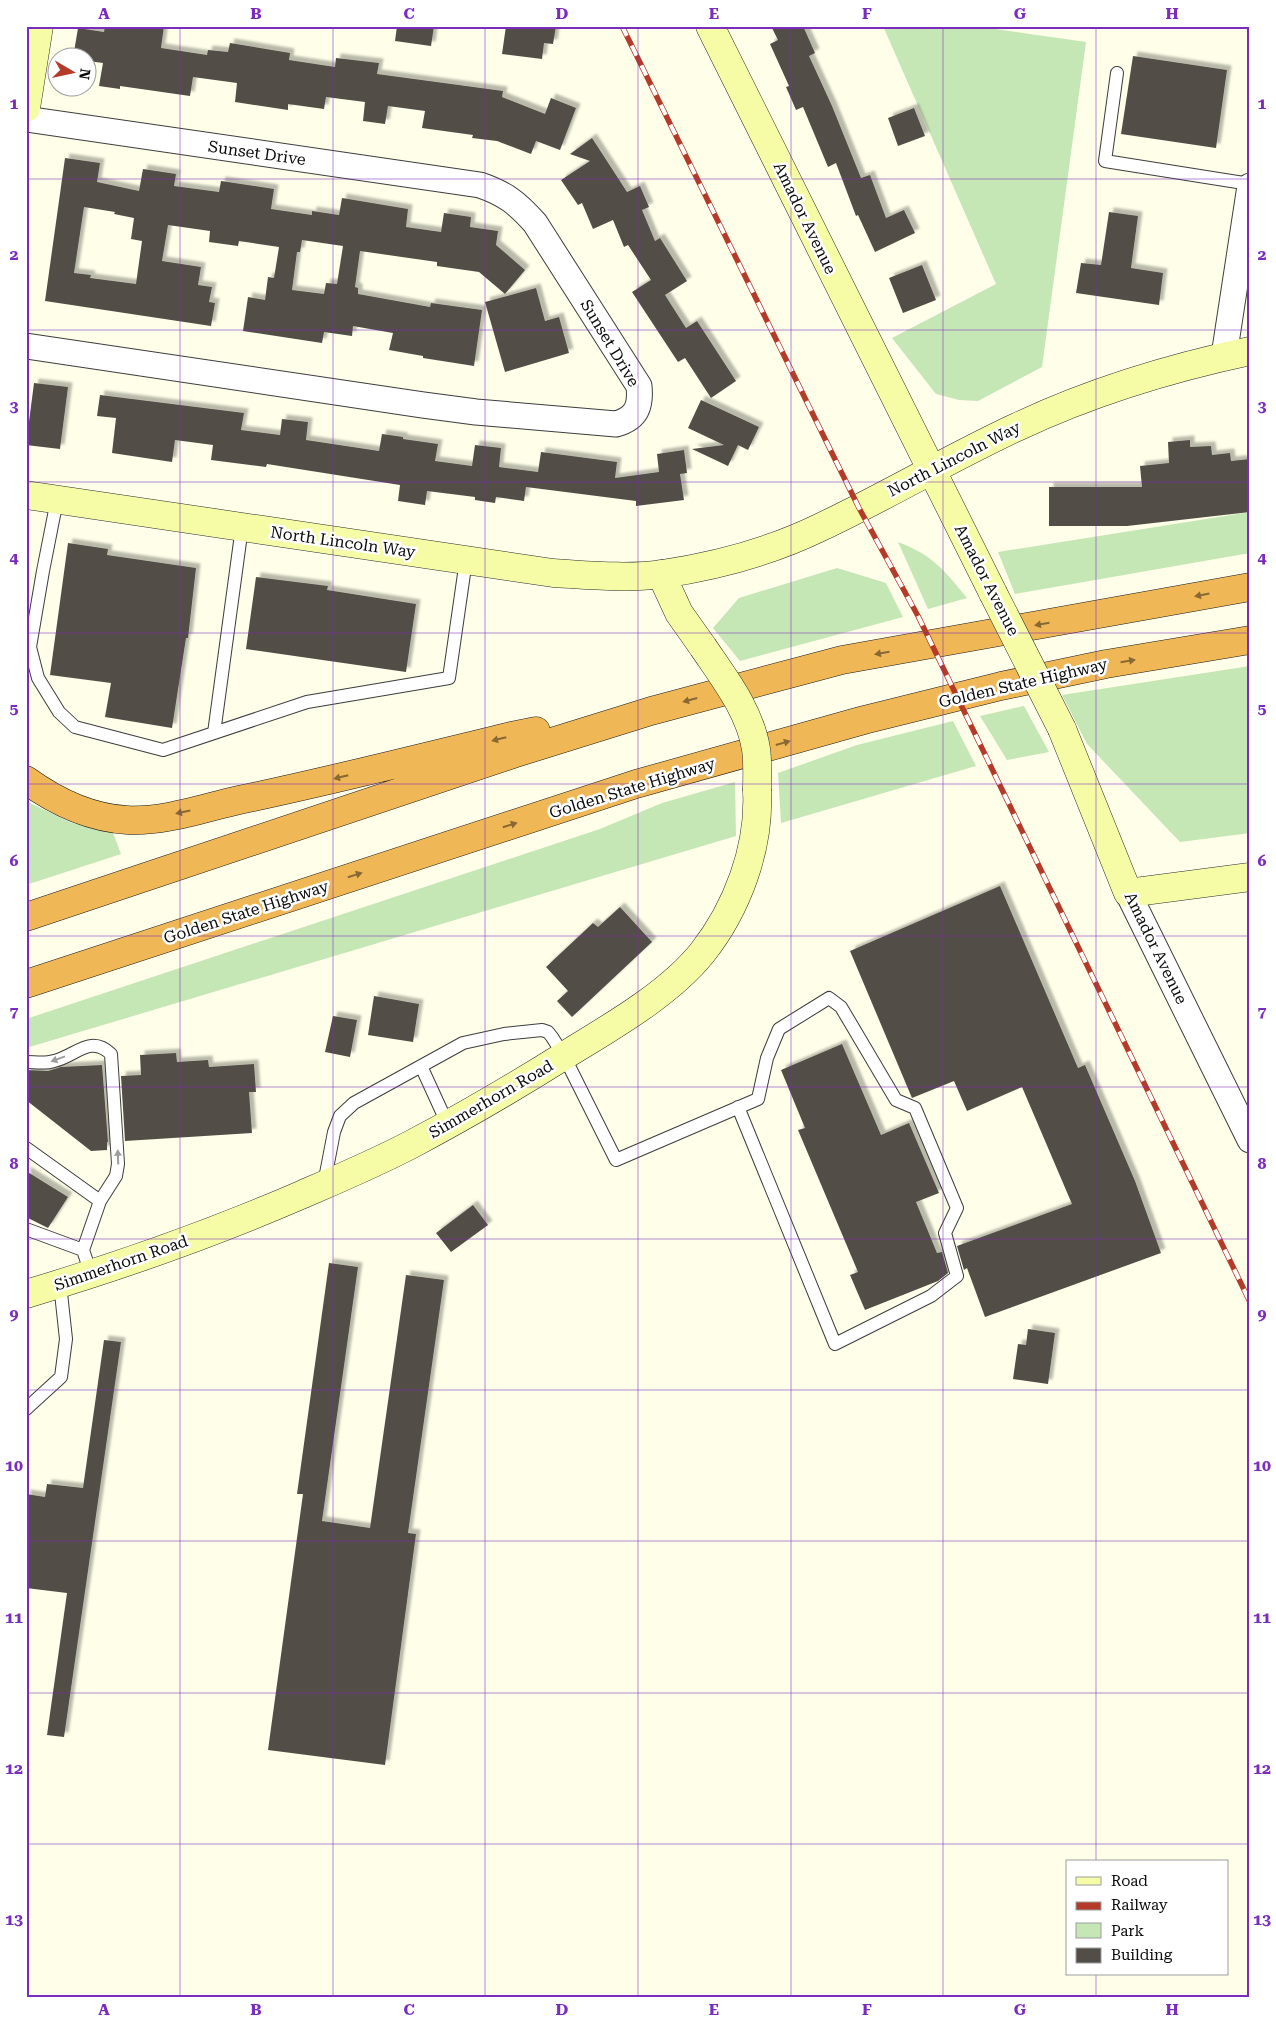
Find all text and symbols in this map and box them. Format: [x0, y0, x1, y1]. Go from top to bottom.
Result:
text: A [98, 4, 110, 23]
text: B [250, 4, 262, 23]
text: C [403, 4, 415, 23]
text: D [556, 4, 569, 23]
text: E [709, 4, 719, 23]
text: F [862, 4, 872, 23]
text: G [1014, 4, 1027, 23]
text: H [1165, 4, 1179, 23]
north arrow [48, 48, 98, 98]
text: N [76, 67, 94, 81]
text: 1 [10, 94, 19, 113]
text: 1 [1258, 94, 1267, 113]
street label: Sunset Drive [207, 137, 307, 169]
street label: Amador Avenue [770, 159, 840, 277]
text: 2 [10, 245, 19, 264]
text: 2 [1258, 245, 1267, 264]
street label: Sunset Drive [577, 296, 644, 390]
text: 3 [10, 397, 19, 416]
text: 3 [1258, 397, 1267, 416]
street label: North Lincoln Way [884, 417, 1024, 501]
street label: Amador Avenue [951, 521, 1023, 639]
street label: North Lincoln Way [269, 522, 417, 562]
text: 4 [10, 548, 19, 567]
text: 4 [1258, 548, 1267, 567]
one-way arrow [1193, 591, 1209, 599]
one-way arrow [1034, 620, 1049, 628]
one-way arrow [874, 649, 890, 657]
street label: Golden State Highway [937, 654, 1110, 712]
one-way arrow [1120, 656, 1136, 664]
one-way arrow [683, 697, 698, 705]
text: 5 [10, 699, 19, 718]
text: 5 [1258, 699, 1267, 718]
one-way arrow [492, 735, 507, 743]
one-way arrow [775, 739, 790, 747]
street label: Golden State Highway [547, 754, 718, 822]
one-way arrow [334, 773, 349, 781]
one-way arrow [174, 809, 190, 817]
one-way arrow [502, 821, 517, 829]
text: 6 [10, 851, 19, 870]
text: 6 [1258, 851, 1267, 870]
one-way arrow [348, 871, 363, 879]
street label: Golden State Highway [161, 876, 331, 948]
street label: Amador Avenue [1121, 889, 1191, 1007]
text: 7 [10, 1002, 19, 1021]
text: 7 [1258, 1002, 1267, 1021]
one-way arrow [51, 1056, 66, 1063]
street label: Simmerhorn Road [426, 1056, 556, 1142]
one-way arrow [113, 1149, 121, 1165]
text: 8 [10, 1154, 19, 1173]
text: 8 [1258, 1154, 1267, 1173]
street label: Simmerhorn Road [52, 1231, 190, 1295]
text: 9 [10, 1305, 19, 1324]
text: 9 [1258, 1305, 1267, 1324]
text: 10 [5, 1456, 23, 1475]
text: 10 [1253, 1456, 1271, 1475]
text: 11 [5, 1608, 23, 1627]
text: 11 [1253, 1608, 1271, 1627]
text: 12 [5, 1759, 23, 1778]
text: 12 [1253, 1759, 1271, 1778]
legend [1066, 1860, 1228, 1976]
text: Road [1111, 1872, 1148, 1890]
text: Railway [1111, 1896, 1168, 1914]
text: 13 [5, 1910, 23, 1929]
text: 13 [1253, 1910, 1271, 1929]
text: Park [1111, 1922, 1145, 1940]
text: Building [1111, 1946, 1173, 1964]
text: A [98, 2000, 110, 2019]
text: B [250, 2000, 262, 2019]
text: C [403, 2000, 415, 2019]
text: D [556, 2000, 569, 2019]
text: E [709, 2000, 719, 2019]
text: F [862, 2000, 872, 2019]
text: G [1014, 2000, 1027, 2019]
text: H [1165, 2000, 1179, 2019]

